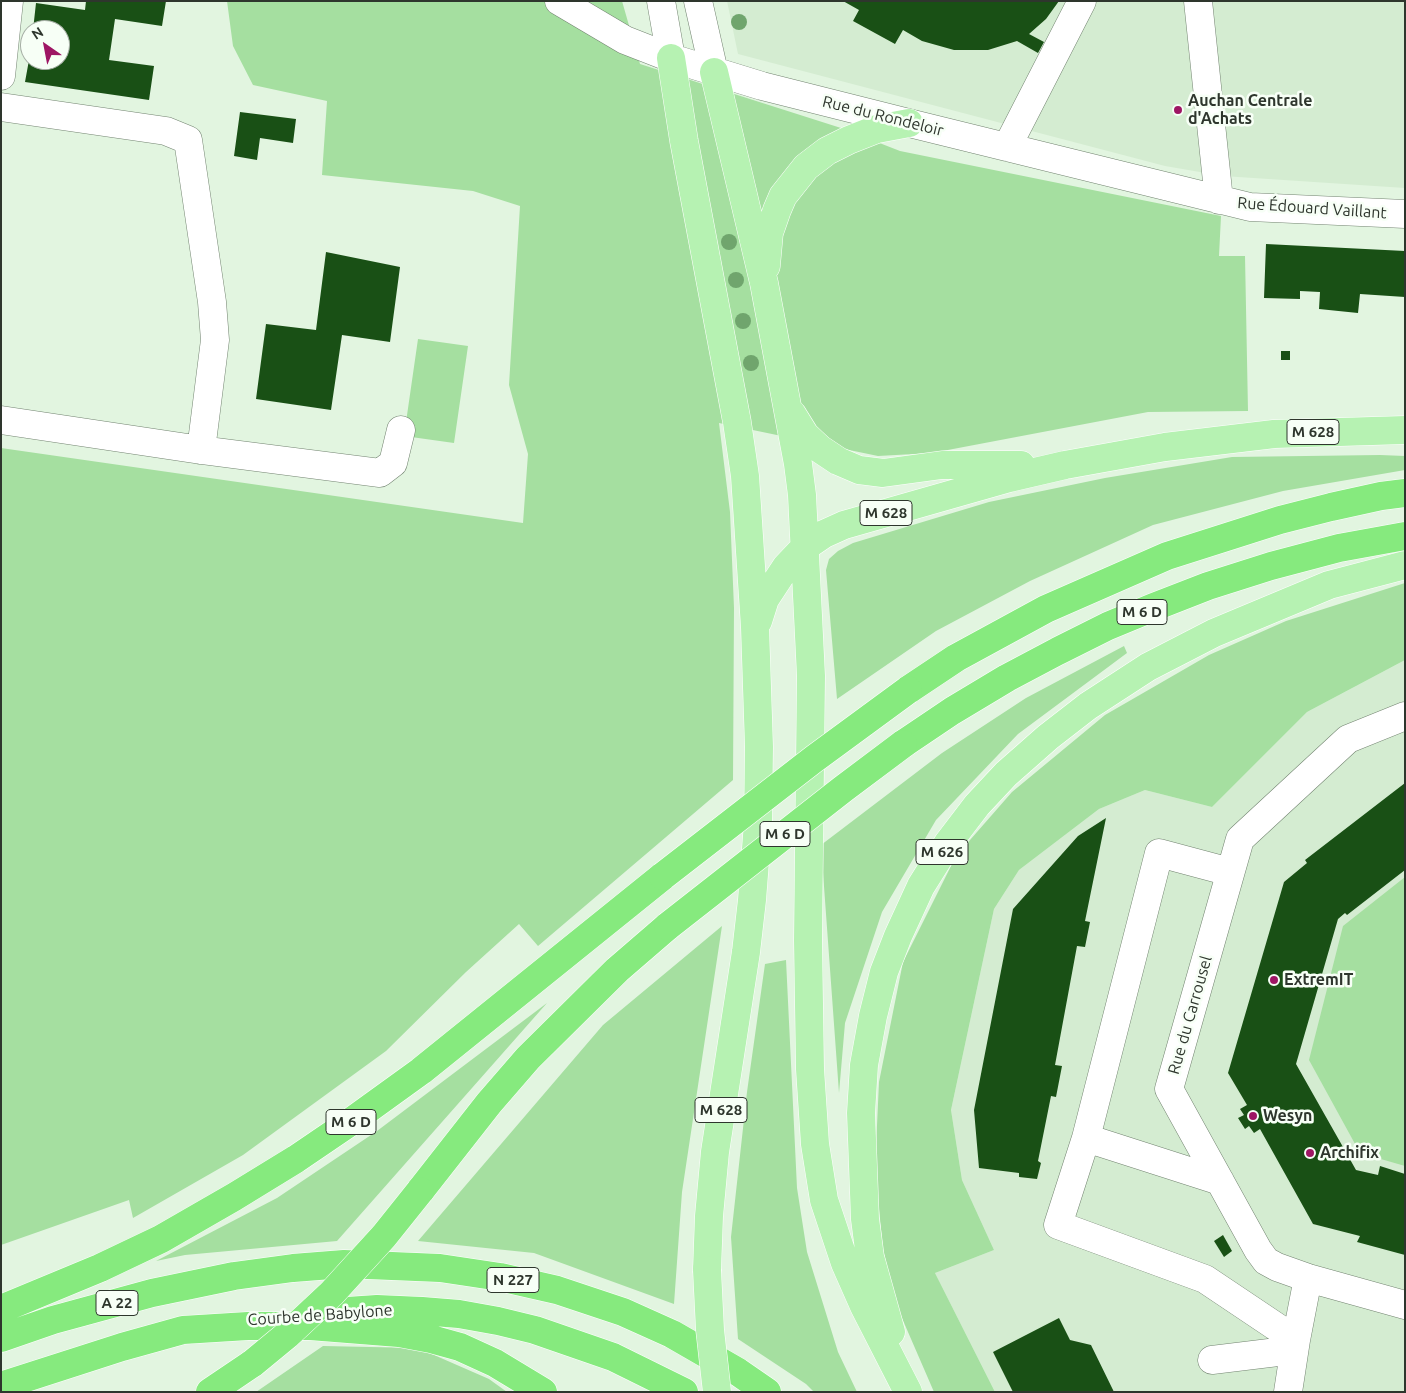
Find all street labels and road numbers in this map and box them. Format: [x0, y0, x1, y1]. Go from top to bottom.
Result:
street label: Rue du Rondeloir [821, 92, 945, 140]
street label: Rue Édouard Vaillant [1237, 193, 1387, 223]
road number: M 628 [1287, 420, 1339, 444]
road number: M 628 [860, 500, 912, 526]
road number: M 6 D [1117, 600, 1167, 624]
road number: M 6 D [760, 822, 810, 846]
road number: M 626 [916, 840, 968, 864]
street label: Rue du Carrousel [1164, 954, 1216, 1076]
road number: M 628 [695, 1098, 747, 1122]
road number: M 6 D [326, 1110, 376, 1134]
road number: N 227 [487, 1268, 539, 1292]
road number: A 22 [96, 1290, 138, 1316]
street label: Courbe de Babylone [247, 1300, 393, 1330]

